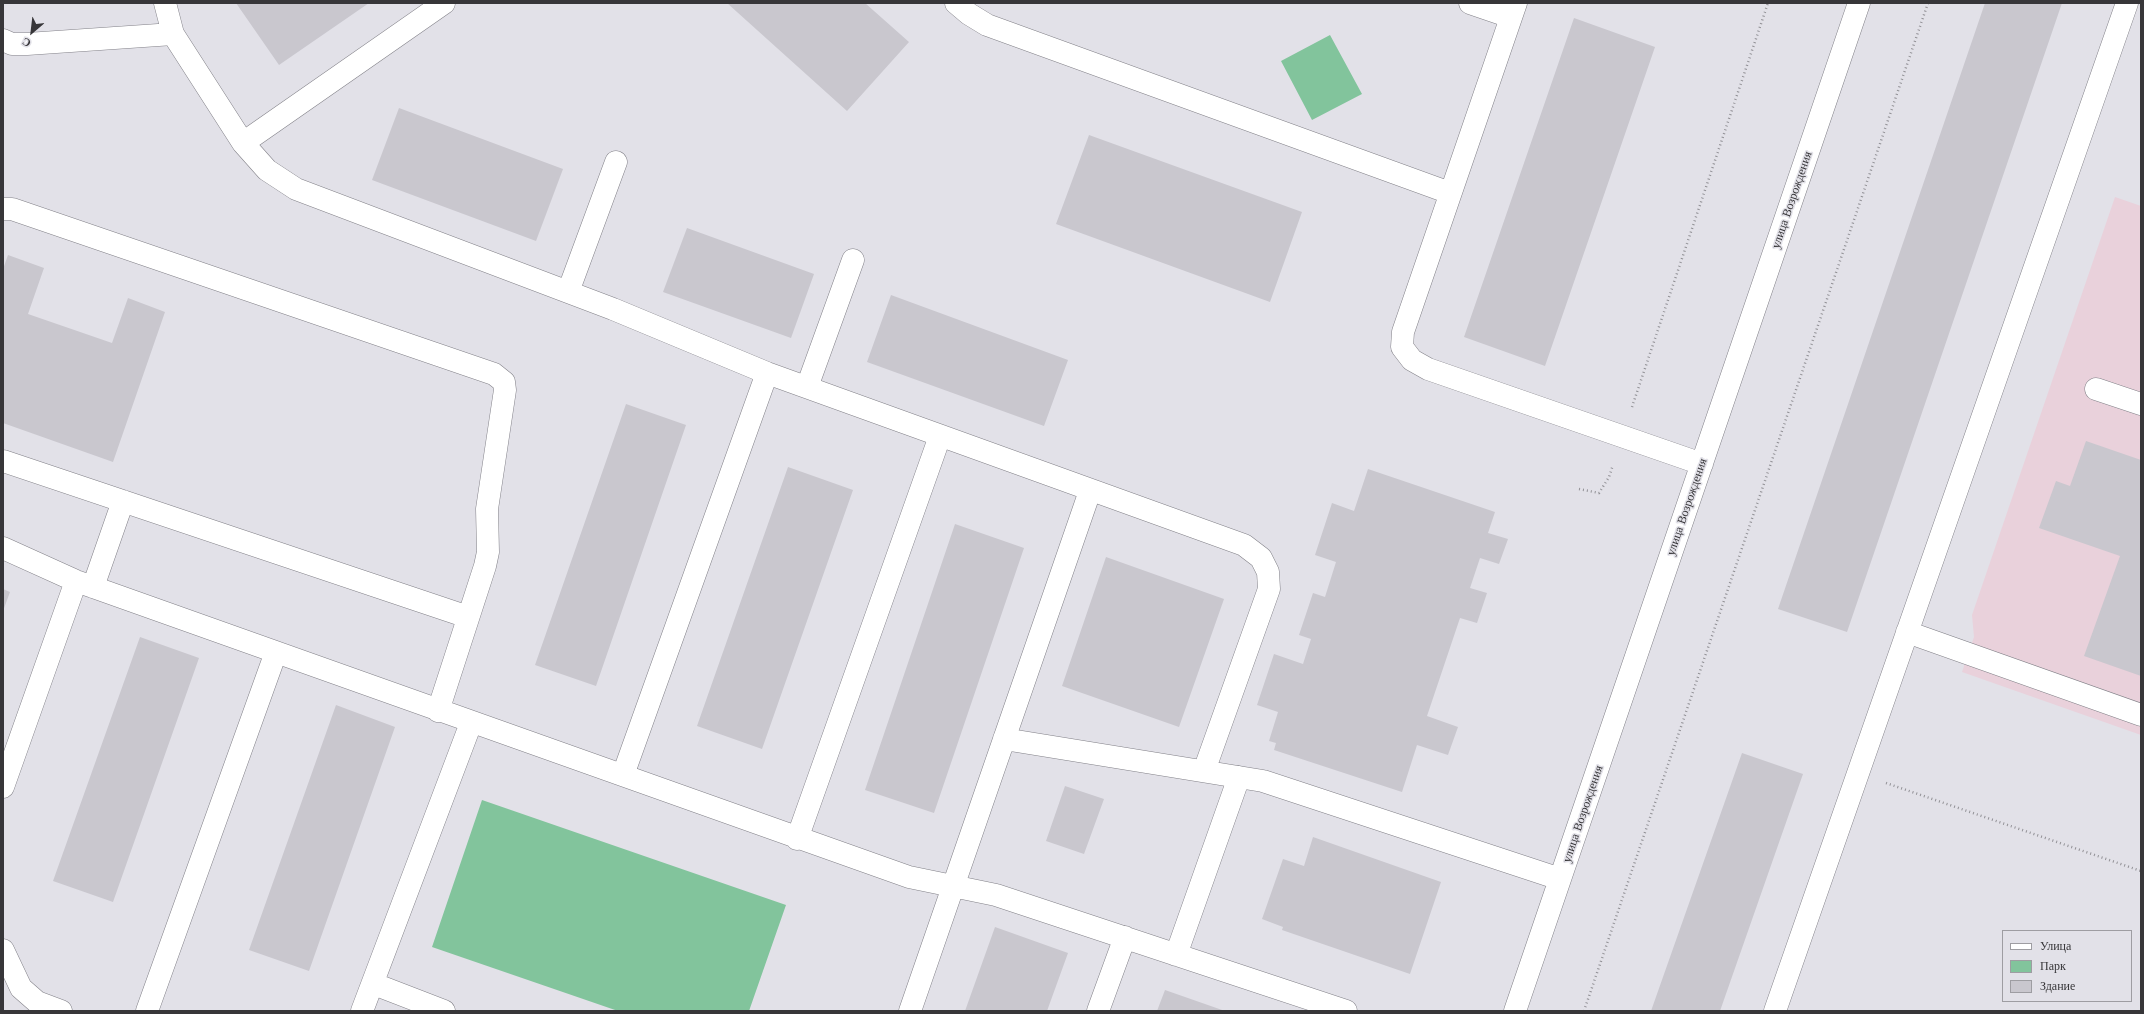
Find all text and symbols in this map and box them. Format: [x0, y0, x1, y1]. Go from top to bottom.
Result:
north arrow [12, 12, 52, 52]
text: С [20, 35, 33, 51]
street label: улица Возрождения [1769, 150, 1815, 250]
street label: улица Возрождения [1664, 457, 1710, 557]
street label: улица Возрождения [1560, 764, 1606, 864]
legend [2002, 930, 2132, 1002]
text: Улица [2040, 938, 2071, 953]
text: Парк [2040, 958, 2066, 973]
text: Здание [2040, 978, 2075, 993]

